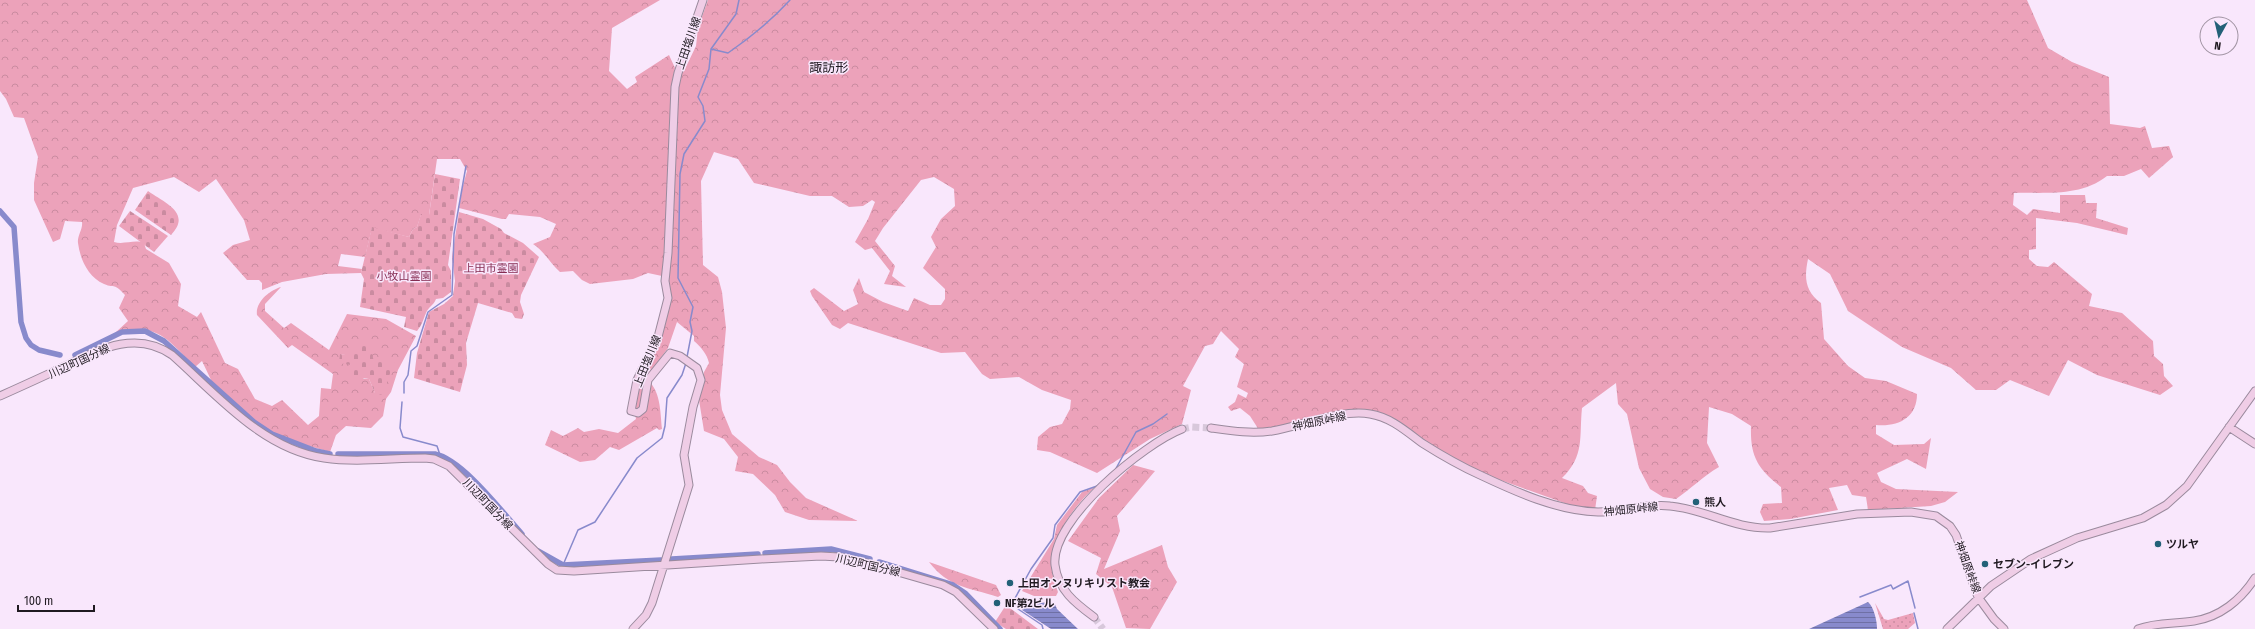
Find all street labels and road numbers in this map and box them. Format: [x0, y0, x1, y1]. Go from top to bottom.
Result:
street label: 上田塩川線 [673, 15, 704, 71]
street label: 上田塩川線 [631, 333, 664, 389]
street label: 川辺町国分線 [47, 342, 112, 381]
street label: 神畑原峠線 [1291, 409, 1347, 434]
street label: 川辺町国分線 [460, 476, 515, 533]
street label: 神畑原峠線 [1603, 500, 1659, 519]
street label: 神畑原峠線 [1952, 539, 1983, 595]
street label: 川辺町国分線 [834, 552, 902, 579]

